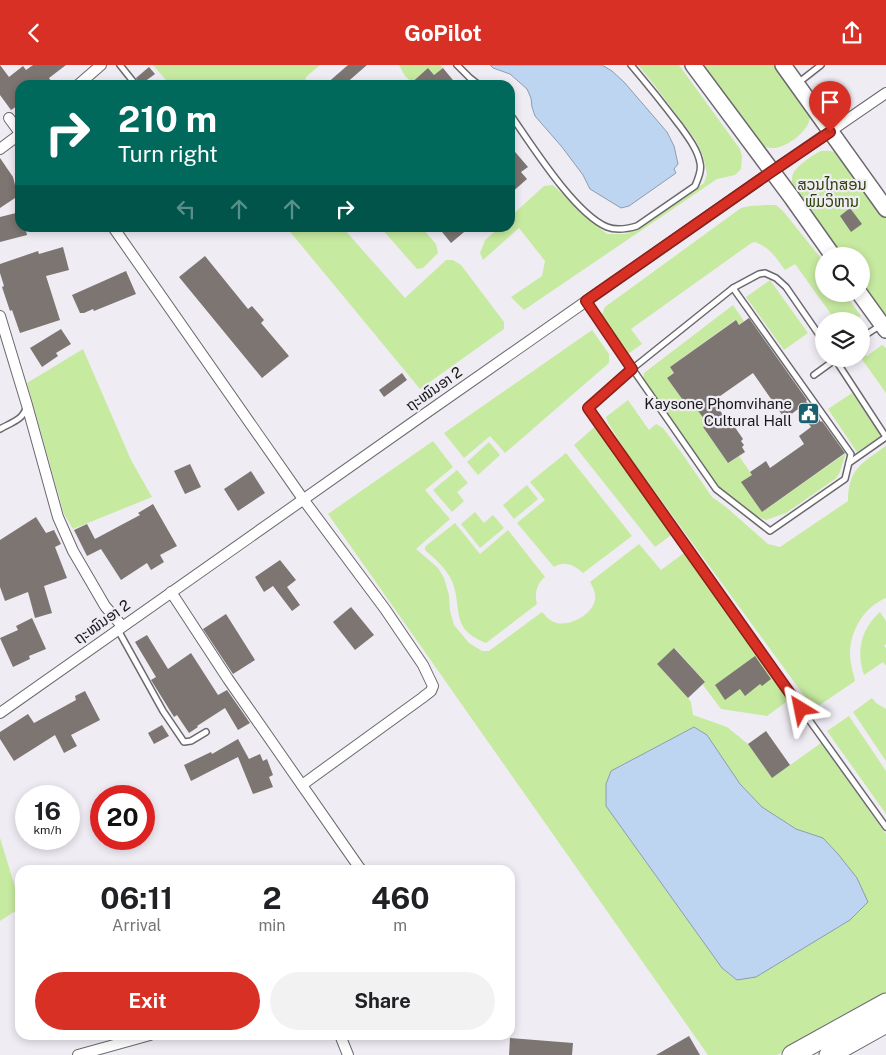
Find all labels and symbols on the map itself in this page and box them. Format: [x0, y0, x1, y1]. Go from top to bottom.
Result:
pin [809, 81, 851, 132]
park label: ສວນໄກສອນ ພົມວິຫານ [797, 176, 867, 210]
street label: ຖະໜົນອາ 2 [402, 363, 465, 414]
place label: Kaysone Phomvihane Cultural Hall [644, 395, 792, 429]
public building icon: Kaysone Phomvihane Cultural Hall [796, 401, 820, 425]
street label: ຖະໜົນອາ 2 [70, 596, 133, 647]
position arrow [774, 682, 826, 734]
speed limit sign: 20 [90, 785, 155, 850]

